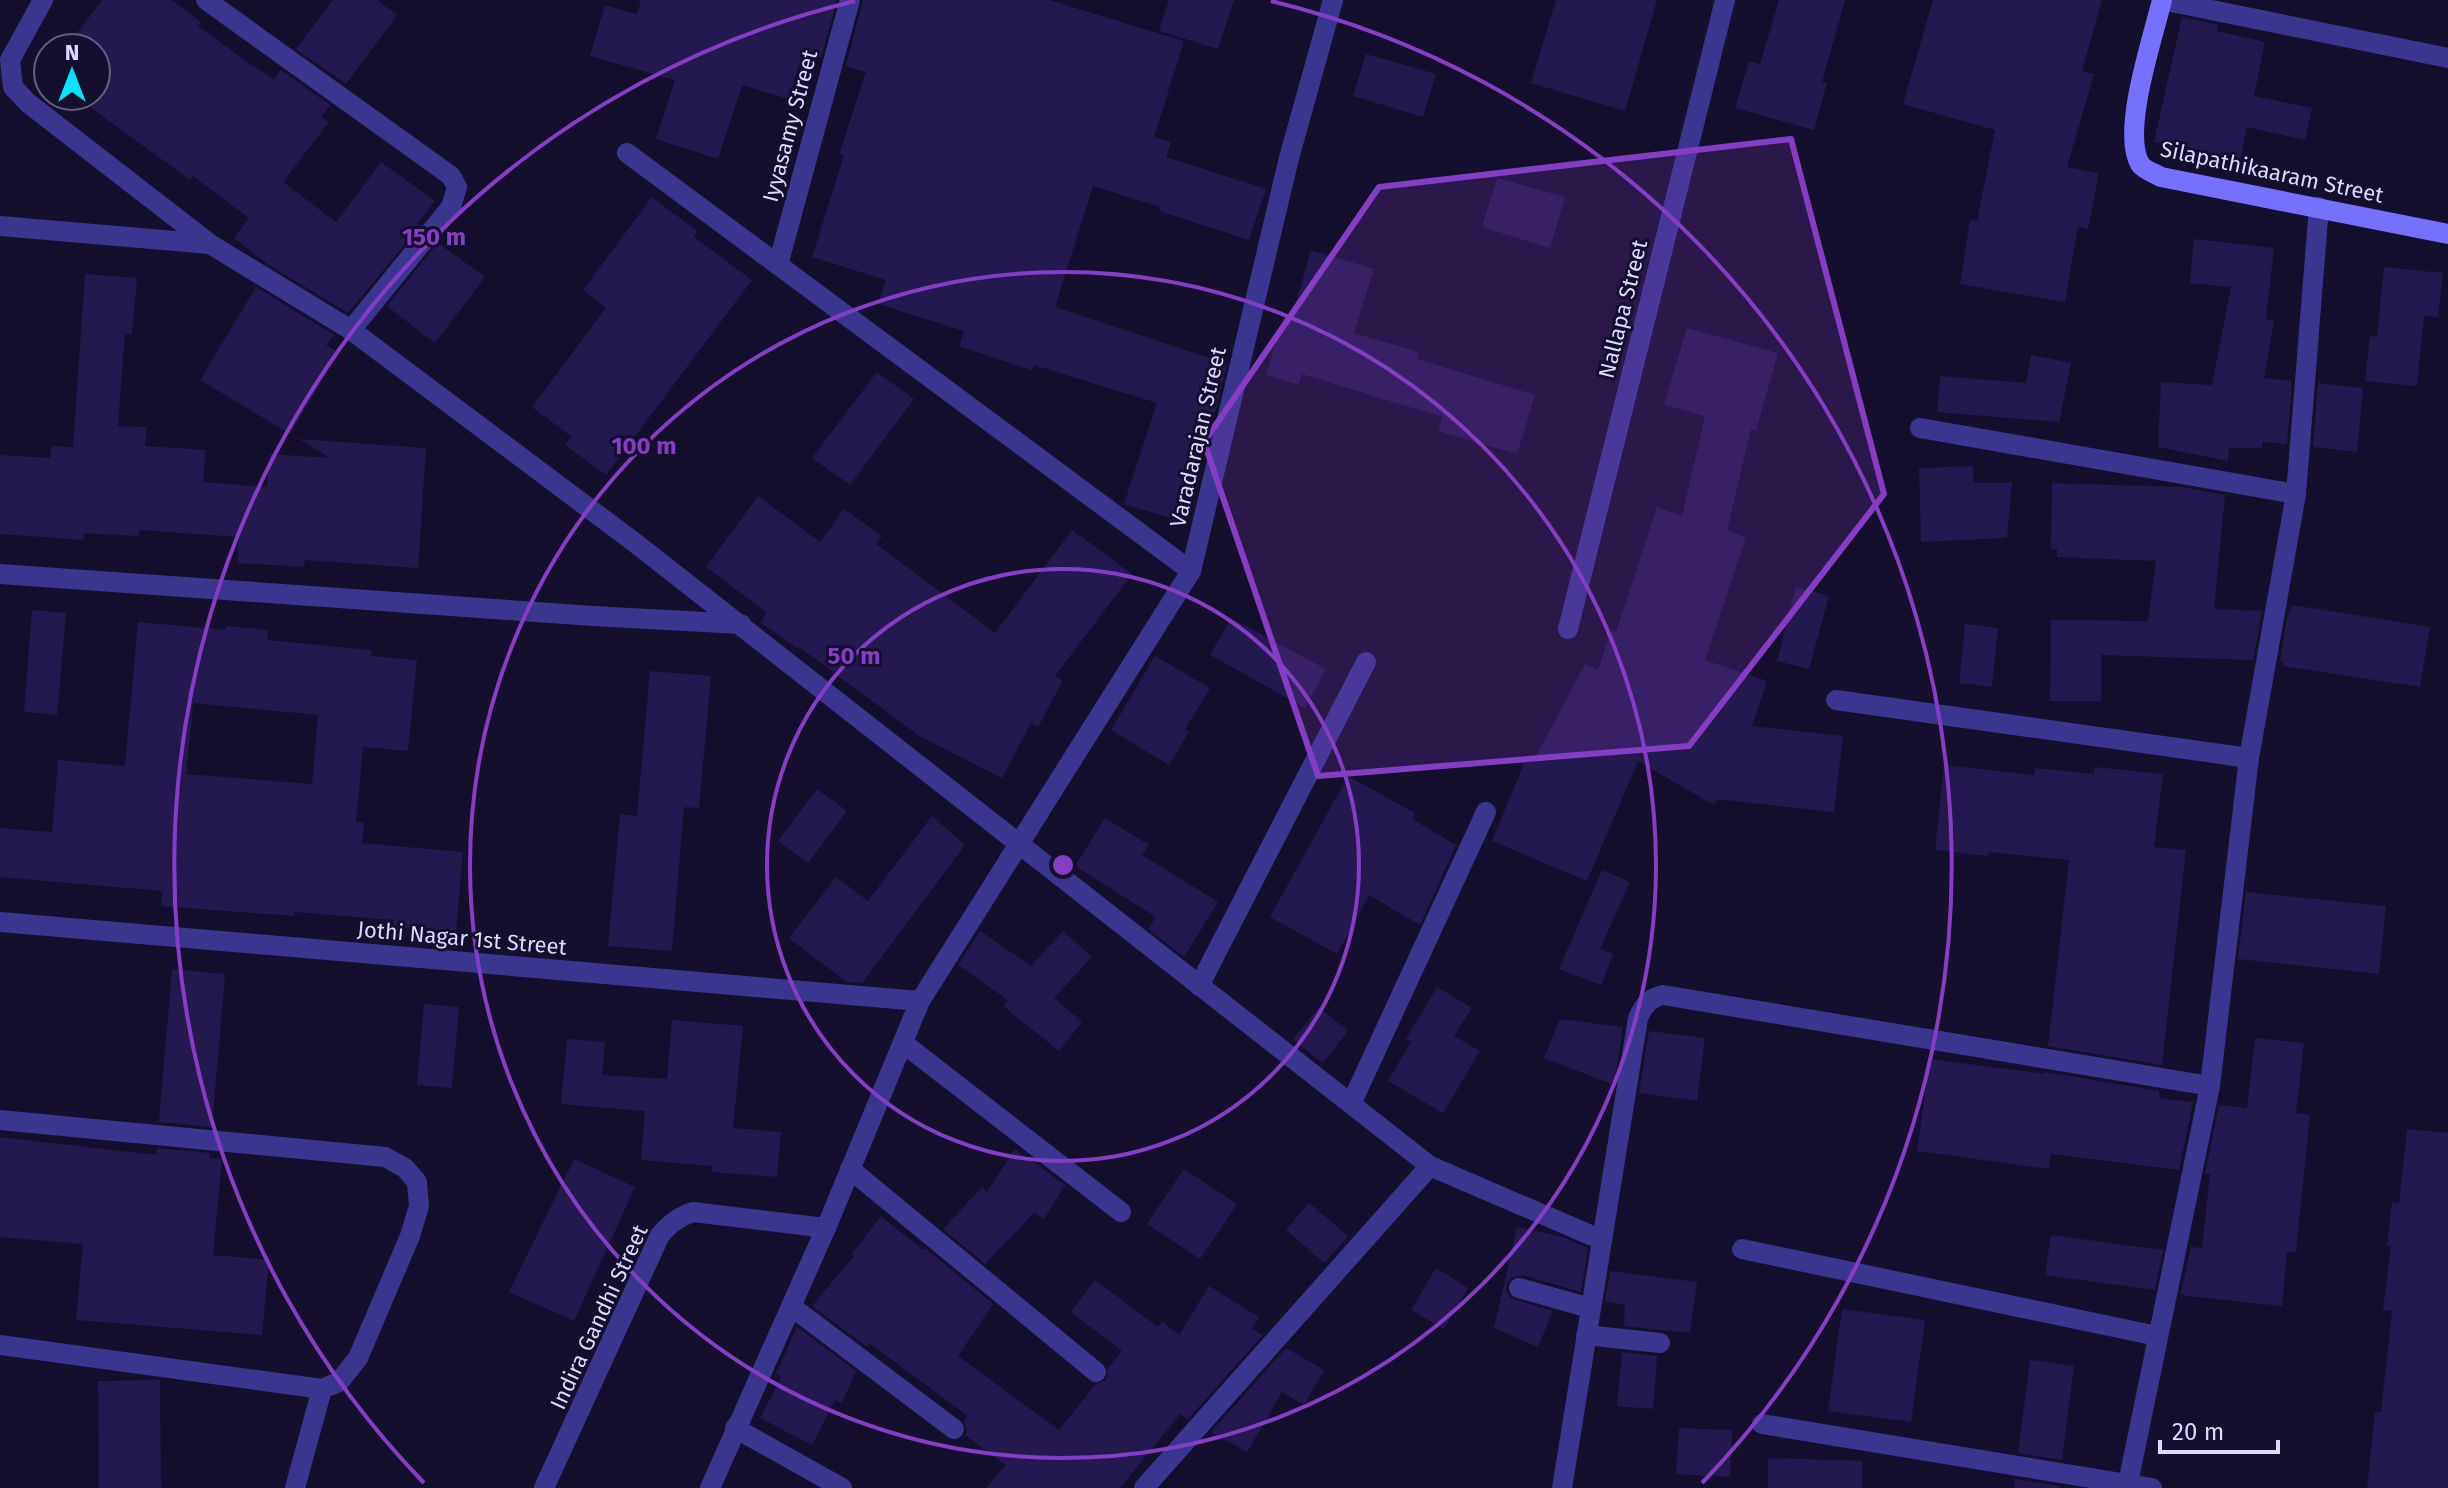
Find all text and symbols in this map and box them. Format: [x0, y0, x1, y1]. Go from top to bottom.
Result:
north arrow [32, 32, 112, 112]
text: N [65, 39, 79, 66]
street label: Iyyasamy Street [757, 47, 823, 205]
street label: Silapathikaaram Street [2158, 135, 2386, 209]
text: 150 m [402, 223, 466, 251]
street label: Nallapa Street [1593, 237, 1653, 381]
street label: Varadarajan Street [1164, 344, 1232, 530]
text: 100 m [611, 432, 677, 460]
text: 50 m [828, 642, 880, 670]
centre of rings [1049, 851, 1077, 879]
street label: Jothi Nagar 1st Street [356, 915, 568, 961]
street label: Indira Gandhi Street [544, 1220, 654, 1414]
scale bar [2160, 1404, 2278, 1454]
text: 20 m [2172, 1418, 2224, 1446]

